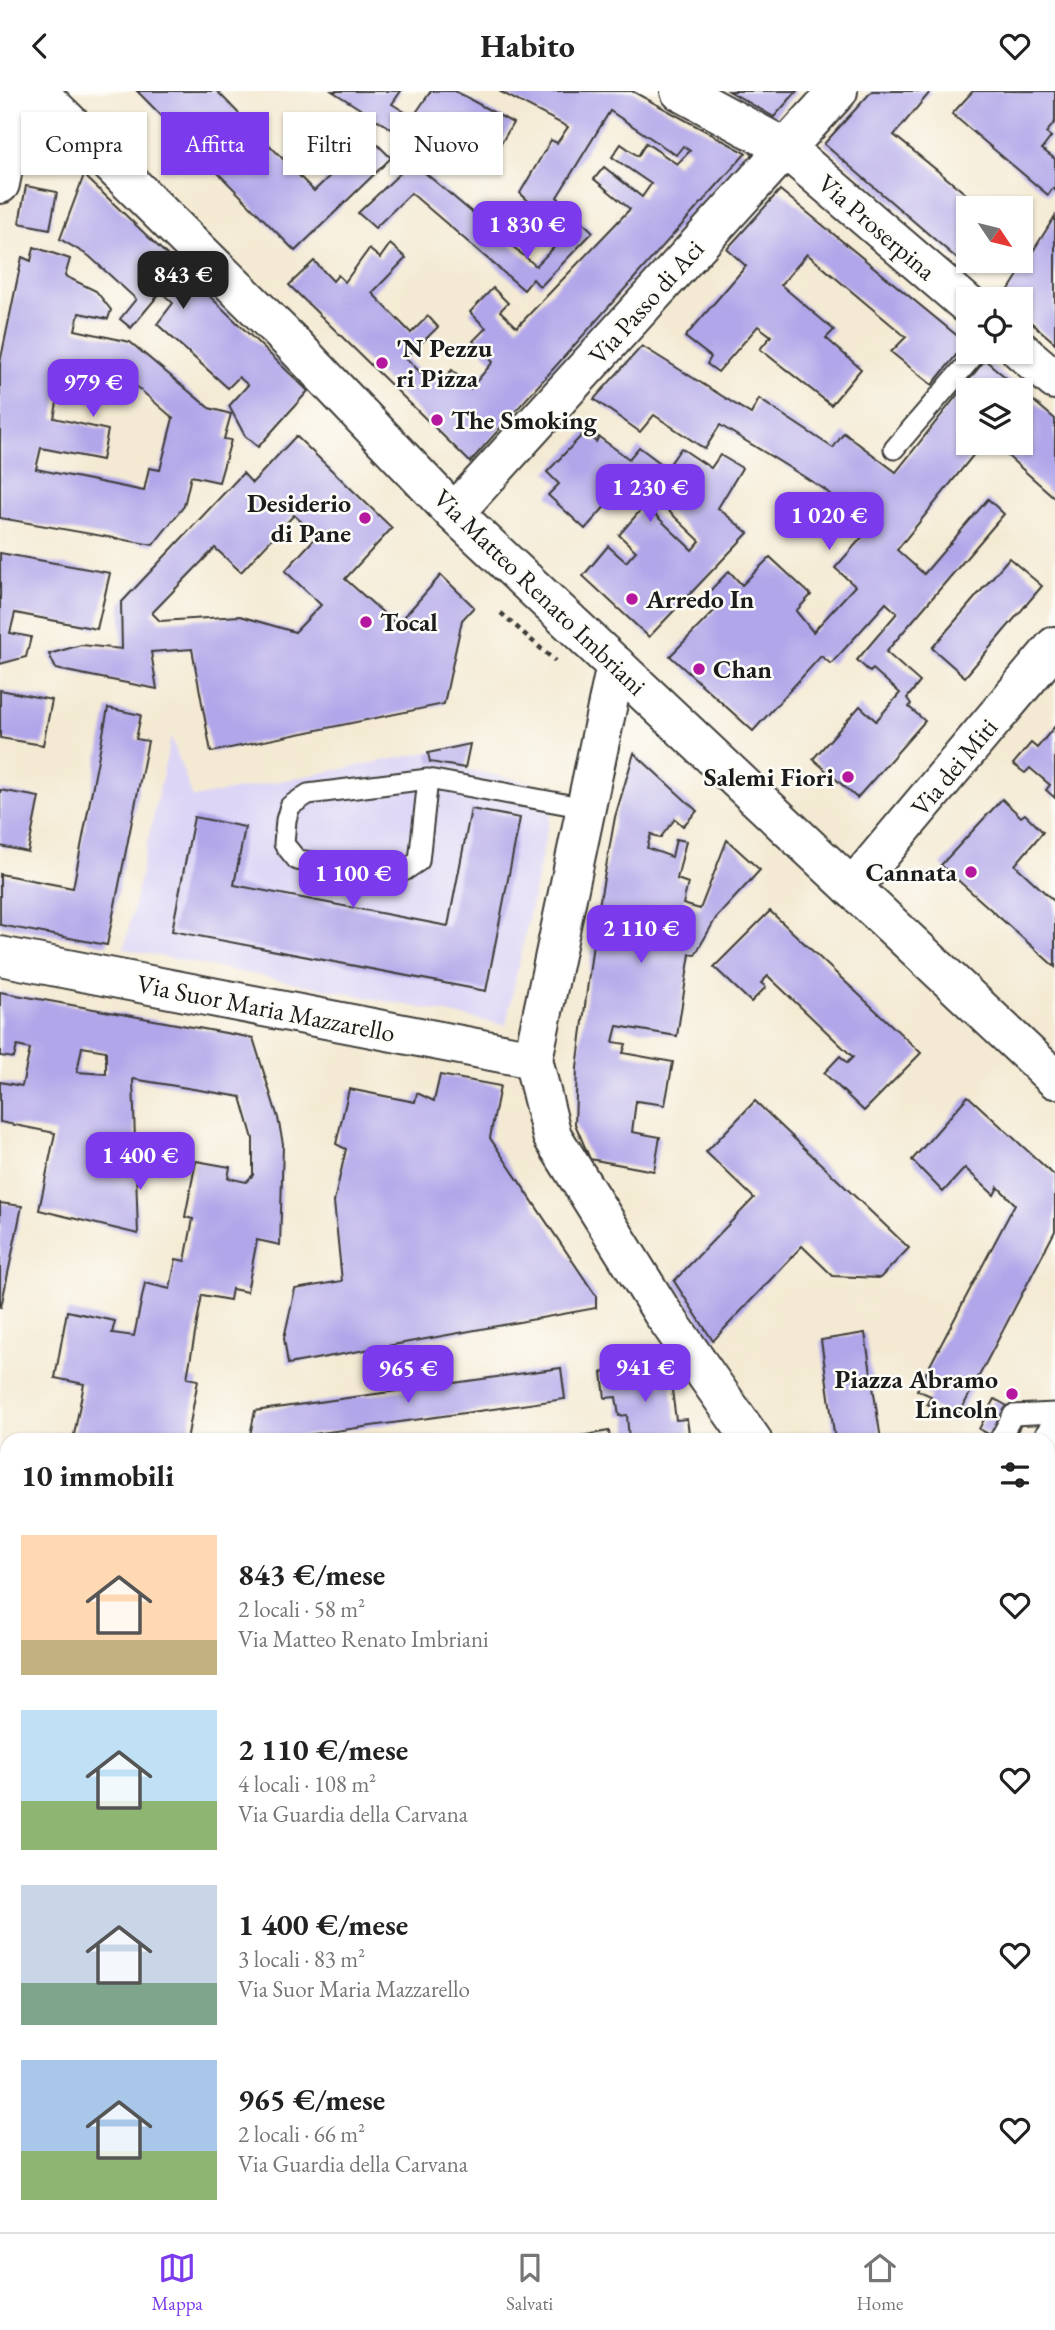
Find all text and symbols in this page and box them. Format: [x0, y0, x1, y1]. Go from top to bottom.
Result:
text: Habito [480, 25, 575, 67]
icon: back [21, 27, 59, 65]
icon: heart [996, 27, 1034, 65]
chip: Compra [21, 112, 147, 175]
chip: Affitta [161, 112, 269, 175]
chip: Filtri [283, 112, 376, 175]
chip: Nuovo [390, 112, 503, 175]
street label: Via Proserpina [811, 166, 944, 288]
north arrow [956, 196, 1032, 273]
map controls [956, 196, 1033, 455]
pin: 1 830 € [462, 201, 592, 261]
text: 1 830 € [489, 209, 565, 239]
street label: Via Passo di Aci [581, 232, 711, 372]
pin: 843 € [134, 251, 232, 311]
text: 843 € [154, 259, 212, 289]
button: locate [956, 287, 1033, 364]
place label: 'N Pezzu ri Pizza [396, 331, 493, 395]
marker: 'N Pezzu ri Pizza [374, 355, 390, 371]
pin: 979 € [44, 359, 142, 419]
text: 979 € [64, 367, 122, 397]
button: layers [956, 378, 1033, 455]
place label: The Smoking [451, 403, 598, 437]
marker: The Smoking [429, 412, 445, 428]
pin: 1 230 € [585, 465, 715, 524]
text: 1 230 € [612, 472, 688, 502]
street label: Via Matteo Renato Imbriani [426, 481, 654, 703]
place label: Desiderio di Pane [247, 486, 351, 550]
pin: 1 020 € [764, 493, 894, 552]
text: 1 020 € [791, 500, 867, 530]
marker: Desiderio di Pane [357, 510, 373, 526]
place label: Arredo In [645, 582, 754, 616]
marker: Arredo In [624, 591, 640, 607]
place label: Tocal [380, 605, 438, 639]
marker: Tocal [358, 614, 374, 630]
place label: Chan [713, 652, 772, 686]
marker: Chan [691, 661, 707, 677]
street label: Via dei Miti [903, 711, 1005, 823]
place label: Salemi Fiori [704, 760, 834, 794]
marker: Salemi Fiori [840, 769, 856, 785]
pin: 1 100 € [288, 851, 418, 910]
place label: Cannata [866, 855, 958, 889]
text: 1 100 € [315, 858, 391, 888]
marker: Cannata [963, 864, 979, 880]
pin: 2 110 € [576, 905, 706, 965]
text: 2 110 € [603, 913, 679, 943]
street label: Via Suor Maria Mazzarello [134, 966, 398, 1050]
pin: 1 400 € [75, 1133, 205, 1192]
text: 1 400 € [102, 1140, 178, 1170]
pin: 965 € [359, 1345, 457, 1405]
pin: 941 € [596, 1345, 694, 1404]
text: 941 € [616, 1352, 674, 1382]
text: 965 € [379, 1353, 437, 1383]
place label: Piazza Abramo Lincoln [834, 1362, 998, 1426]
marker: Piazza Abramo Lincoln [1004, 1386, 1020, 1402]
text: 10 immobili [21, 1456, 174, 1495]
icon: filters [996, 1456, 1034, 1494]
text: 843 €/mese [238, 1555, 385, 1594]
icon: home [77, 1563, 161, 1647]
icon: heart [996, 1586, 1034, 1624]
text: 2 locali · 58 m² [238, 1594, 365, 1624]
text: Via Matteo Renato Imbriani [238, 1624, 489, 1654]
text: 2 110 €/mese [238, 1730, 408, 1769]
icon: home [77, 1738, 161, 1822]
icon: heart [996, 1761, 1034, 1799]
text: 4 locali · 108 m² [238, 1769, 376, 1799]
text: Via Guardia della Carvana [238, 1799, 468, 1829]
text: 1 400 €/mese [238, 1905, 408, 1944]
icon: home [77, 1913, 161, 1997]
icon: heart [996, 1936, 1034, 1974]
text: 3 locali · 83 m² [238, 1944, 365, 1974]
text: Via Suor Maria Mazzarello [238, 1974, 470, 2004]
text: 965 €/mese [238, 2080, 385, 2119]
icon: home [77, 2088, 161, 2172]
icon: heart [996, 2111, 1034, 2149]
text: 2 locali · 66 m² [238, 2119, 365, 2149]
text: Via Guardia della Carvana [238, 2149, 468, 2179]
tab: Mappa [152, 2249, 203, 2316]
tab: Salvati [506, 2249, 553, 2316]
tab: Home [856, 2249, 903, 2316]

